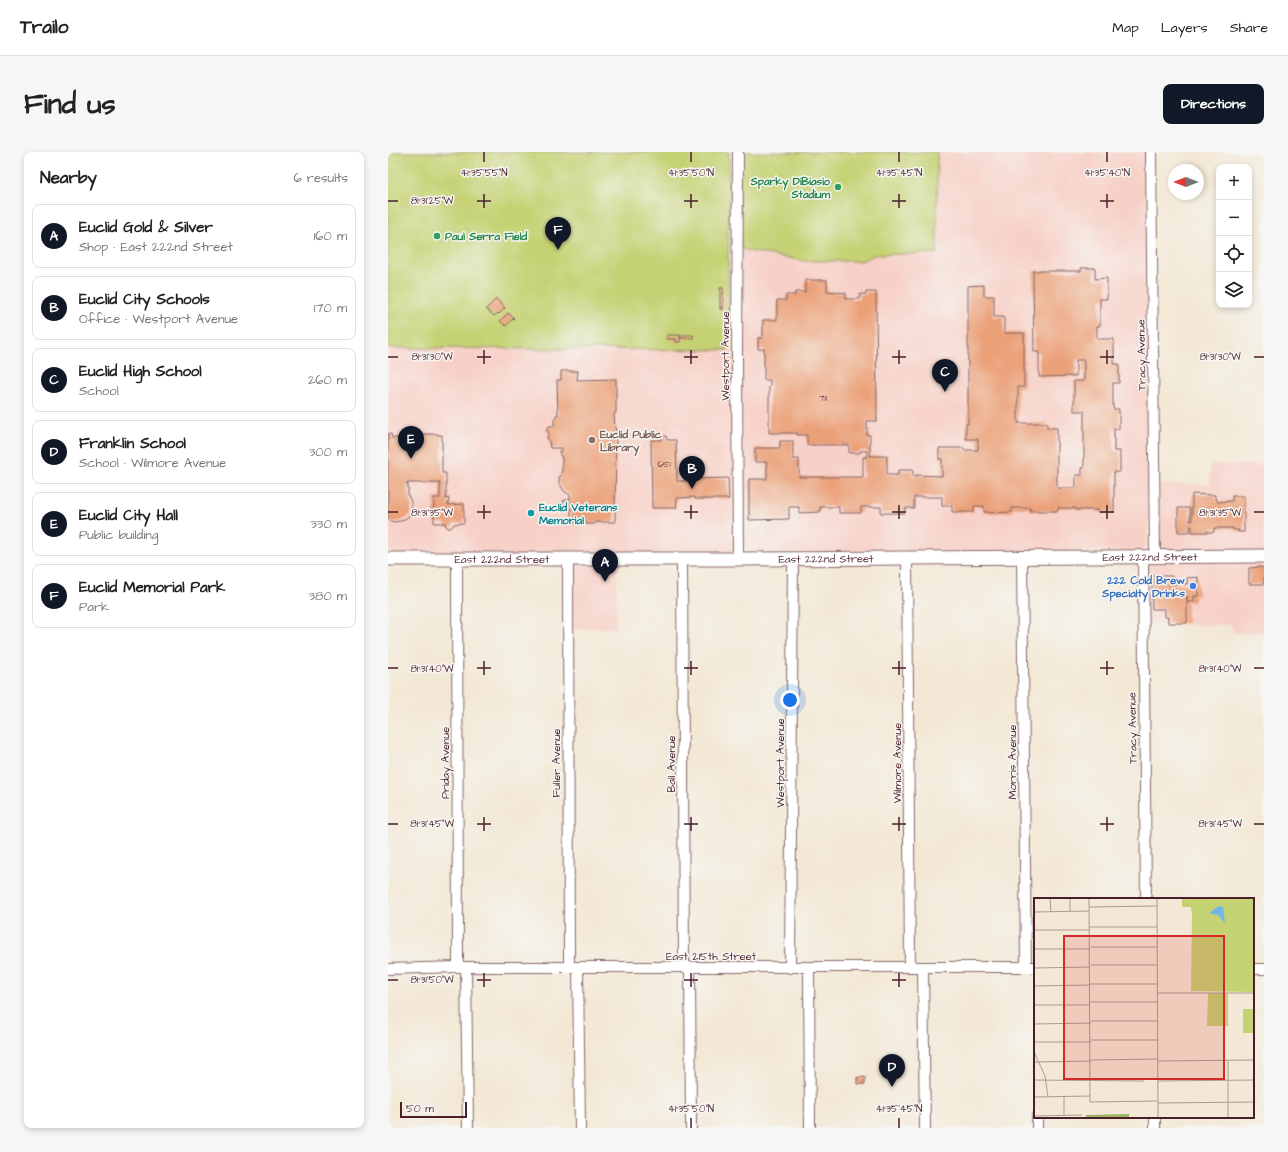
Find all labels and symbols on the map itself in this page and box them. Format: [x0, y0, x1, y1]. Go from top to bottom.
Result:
north arrow [1168, 164, 1204, 200]
text: 41°35'55"N [461, 166, 507, 180]
text: 41°35'50"N [668, 166, 714, 180]
text: 41°35'45"N [876, 166, 922, 180]
text: 41°35'40"N [1084, 166, 1130, 180]
place label: Sparky DiBiasio Stadium [750, 174, 831, 202]
marker: Sparky DiBiasio Stadium [833, 182, 843, 192]
text: 81°31'25"W [411, 194, 454, 208]
pin: F [545, 217, 571, 250]
place label: Paul Serra Field [445, 229, 527, 244]
marker: Paul Serra Field [432, 231, 442, 241]
street label: Westport Avenue [718, 311, 733, 401]
street label: Tracy Avenue [1133, 319, 1151, 391]
text: 81°31'30"W [411, 350, 453, 364]
text: 81°31'30"W [1199, 350, 1241, 364]
pin: C [932, 359, 958, 392]
house number: 711 [819, 392, 827, 405]
pin: E [398, 426, 424, 459]
place label: Euclid Public Library [600, 427, 662, 457]
marker: Euclid Public Library [587, 435, 597, 445]
pin: B [679, 456, 705, 489]
house number: 651 [657, 458, 671, 471]
place label: Euclid Veterans Memorial [539, 500, 618, 528]
text: 81°31'35"W [411, 506, 454, 520]
text: 81°31'35"W [1199, 506, 1242, 520]
marker: Euclid Veterans Memorial [526, 508, 536, 518]
pin: A [592, 549, 618, 582]
street label: East 222nd Street [1102, 549, 1198, 565]
street label: East 222nd Street [778, 551, 874, 567]
street label: East 222nd Street [455, 552, 550, 567]
place label: 222 Cold Brew Specialty Drinks [1101, 573, 1185, 603]
marker: 222 Cold Brew Specialty Drinks [1188, 581, 1198, 591]
text: 81°31'40"W [411, 662, 454, 676]
text: 81°31'40"W [1199, 662, 1242, 676]
your location [780, 690, 800, 710]
street label: Tracy Avenue [1124, 692, 1142, 764]
street label: Westport Avenue [773, 718, 788, 808]
street label: Wilmore Avenue [890, 723, 905, 803]
street label: Morris Avenue [1005, 725, 1020, 799]
street label: Priday Avenue [438, 727, 454, 799]
street label: Fuller Avenue [549, 729, 564, 797]
street label: Ball Avenue [664, 735, 679, 793]
text: 81°31'45"W [410, 817, 454, 831]
text: 81°31'45"W [1198, 817, 1242, 831]
inset map [1034, 898, 1254, 1118]
street label: East 215th Street [666, 949, 757, 964]
text: 81°31'50"W [410, 973, 454, 987]
pin: D [879, 1054, 905, 1087]
scale bar [400, 1100, 467, 1119]
text: 41°35'50"N [668, 1102, 714, 1116]
text: 41°35'45"N [876, 1102, 922, 1116]

